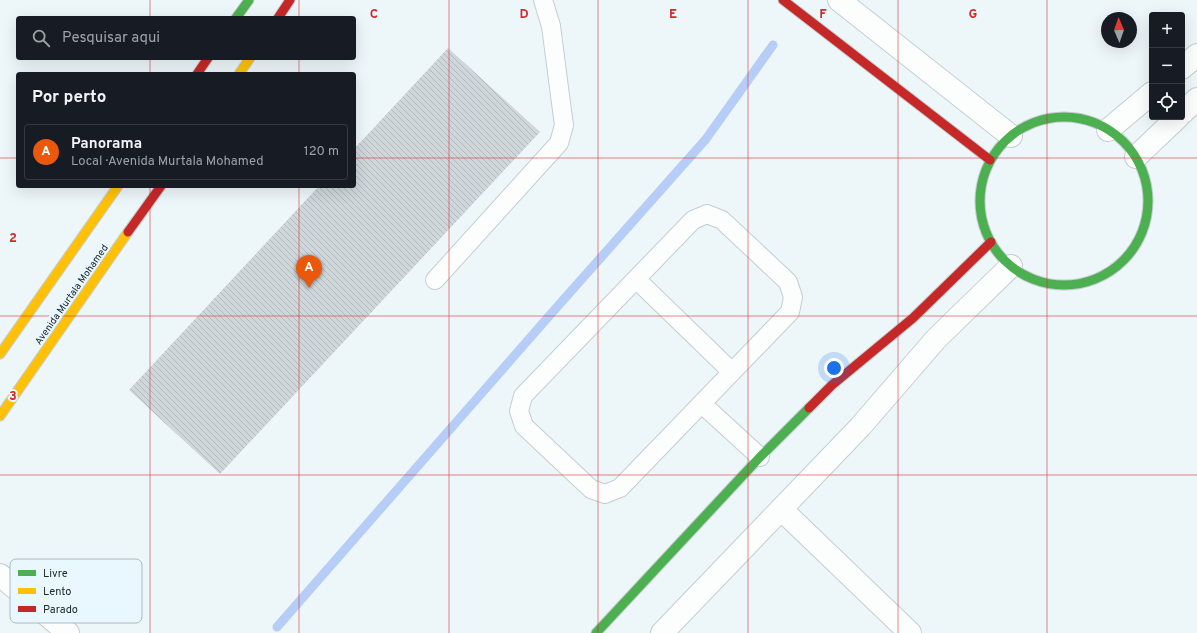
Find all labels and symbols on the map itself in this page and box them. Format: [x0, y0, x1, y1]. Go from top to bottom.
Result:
text: C [370, 7, 378, 23]
text: D [519, 7, 529, 23]
text: E [669, 7, 677, 23]
text: F [819, 7, 827, 23]
text: G [969, 7, 978, 23]
north arrow [1101, 12, 1137, 48]
text: 2 [9, 231, 17, 247]
street label: Avenida Murtala Mohamed [32, 242, 112, 348]
pin: A [296, 255, 322, 288]
your location [824, 358, 844, 378]
text: 3 [9, 389, 17, 405]
legend [10, 559, 142, 623]
text: Livre [43, 567, 68, 581]
text: Lento [43, 585, 71, 599]
text: Parado [43, 603, 78, 617]

